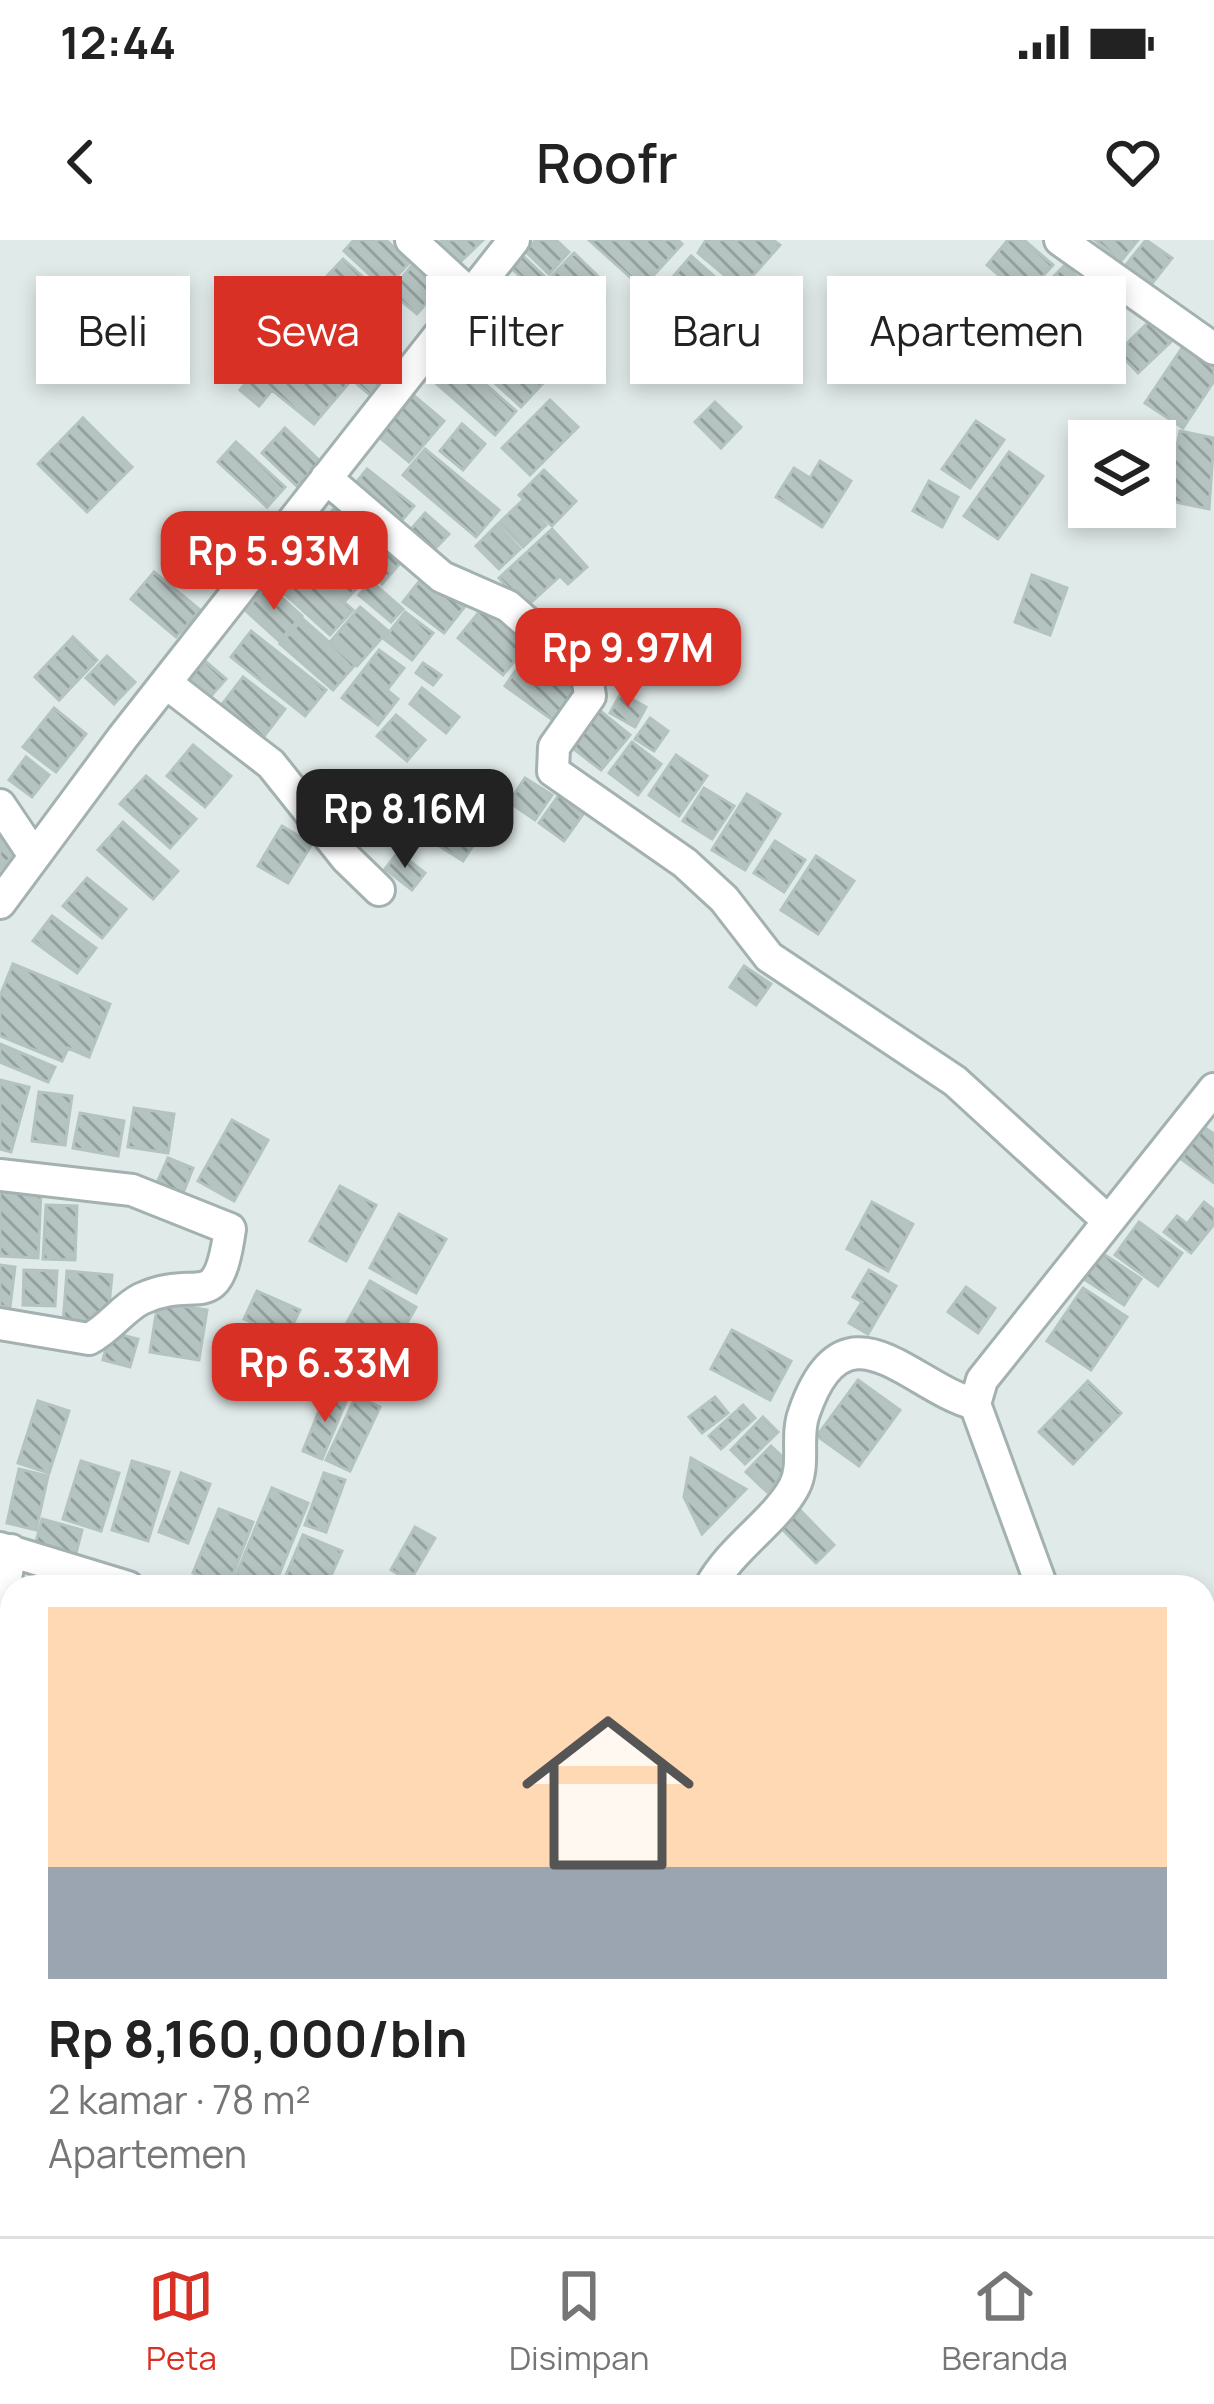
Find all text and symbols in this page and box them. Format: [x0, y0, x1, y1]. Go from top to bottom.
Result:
text: 12:44 [60, 11, 176, 73]
text: Roofr [536, 125, 678, 199]
icon: back [48, 129, 114, 195]
icon: heart [1100, 129, 1166, 195]
chip: Beli [36, 276, 190, 384]
chip: Sewa [214, 276, 402, 384]
chip: Filter [426, 276, 606, 384]
chip: Baru [630, 276, 803, 384]
chip: Apartemen [827, 276, 1126, 384]
map controls [1068, 420, 1176, 528]
button: layers [1068, 420, 1176, 528]
pin: Rp 5.93M [150, 511, 398, 613]
text: Rp 5.93M [188, 523, 360, 577]
pin: Rp 9.97M [504, 608, 752, 710]
text: Rp 9.97M [542, 620, 714, 674]
pin: Rp 8.16M [281, 769, 529, 871]
text: Rp 8.16M [323, 781, 487, 835]
pin: Rp 6.33M [201, 1323, 449, 1425]
text: Rp 6.33M [239, 1335, 411, 1389]
icon: home [500, 1685, 716, 1901]
text: Rp 8,160,000/bln [48, 2003, 467, 2072]
text: 2 kamar · 78 m² [48, 2072, 311, 2126]
text: Apartemen [48, 2126, 247, 2180]
tab: Peta [146, 2263, 217, 2380]
tab: Disimpan [509, 2263, 649, 2380]
tab: Beranda [941, 2263, 1068, 2380]

